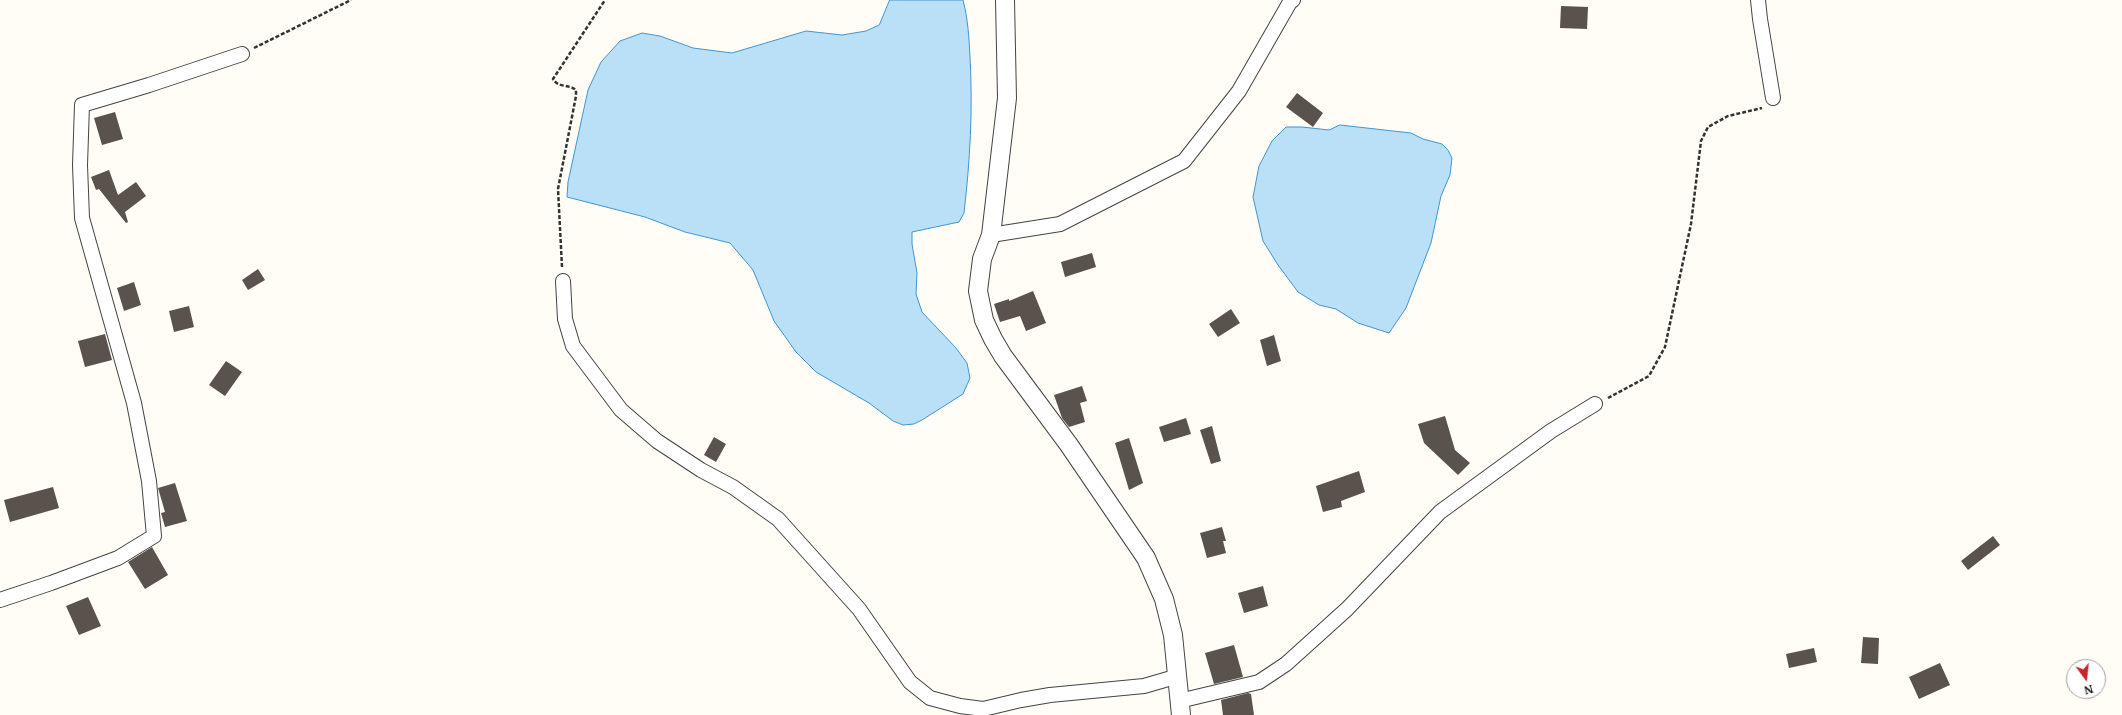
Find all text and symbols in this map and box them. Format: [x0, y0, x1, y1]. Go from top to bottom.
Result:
north arrow [2066, 659, 2106, 699]
text: N [2083, 682, 2095, 698]

